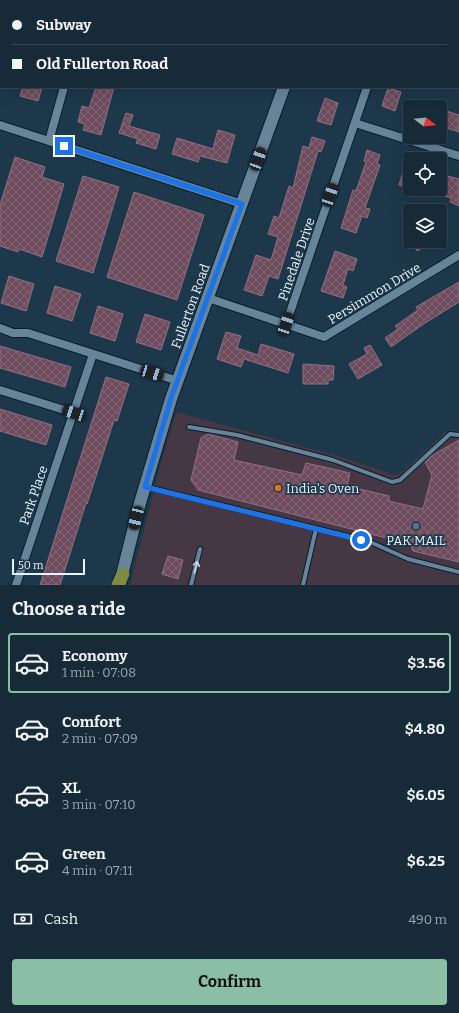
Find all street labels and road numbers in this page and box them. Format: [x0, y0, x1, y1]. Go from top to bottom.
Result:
street label: Pinedale Drive [275, 216, 318, 303]
street label: Persimmon Drive [325, 260, 423, 327]
street label: Fullerton Road [168, 262, 213, 351]
street label: Park Place [16, 463, 51, 527]

